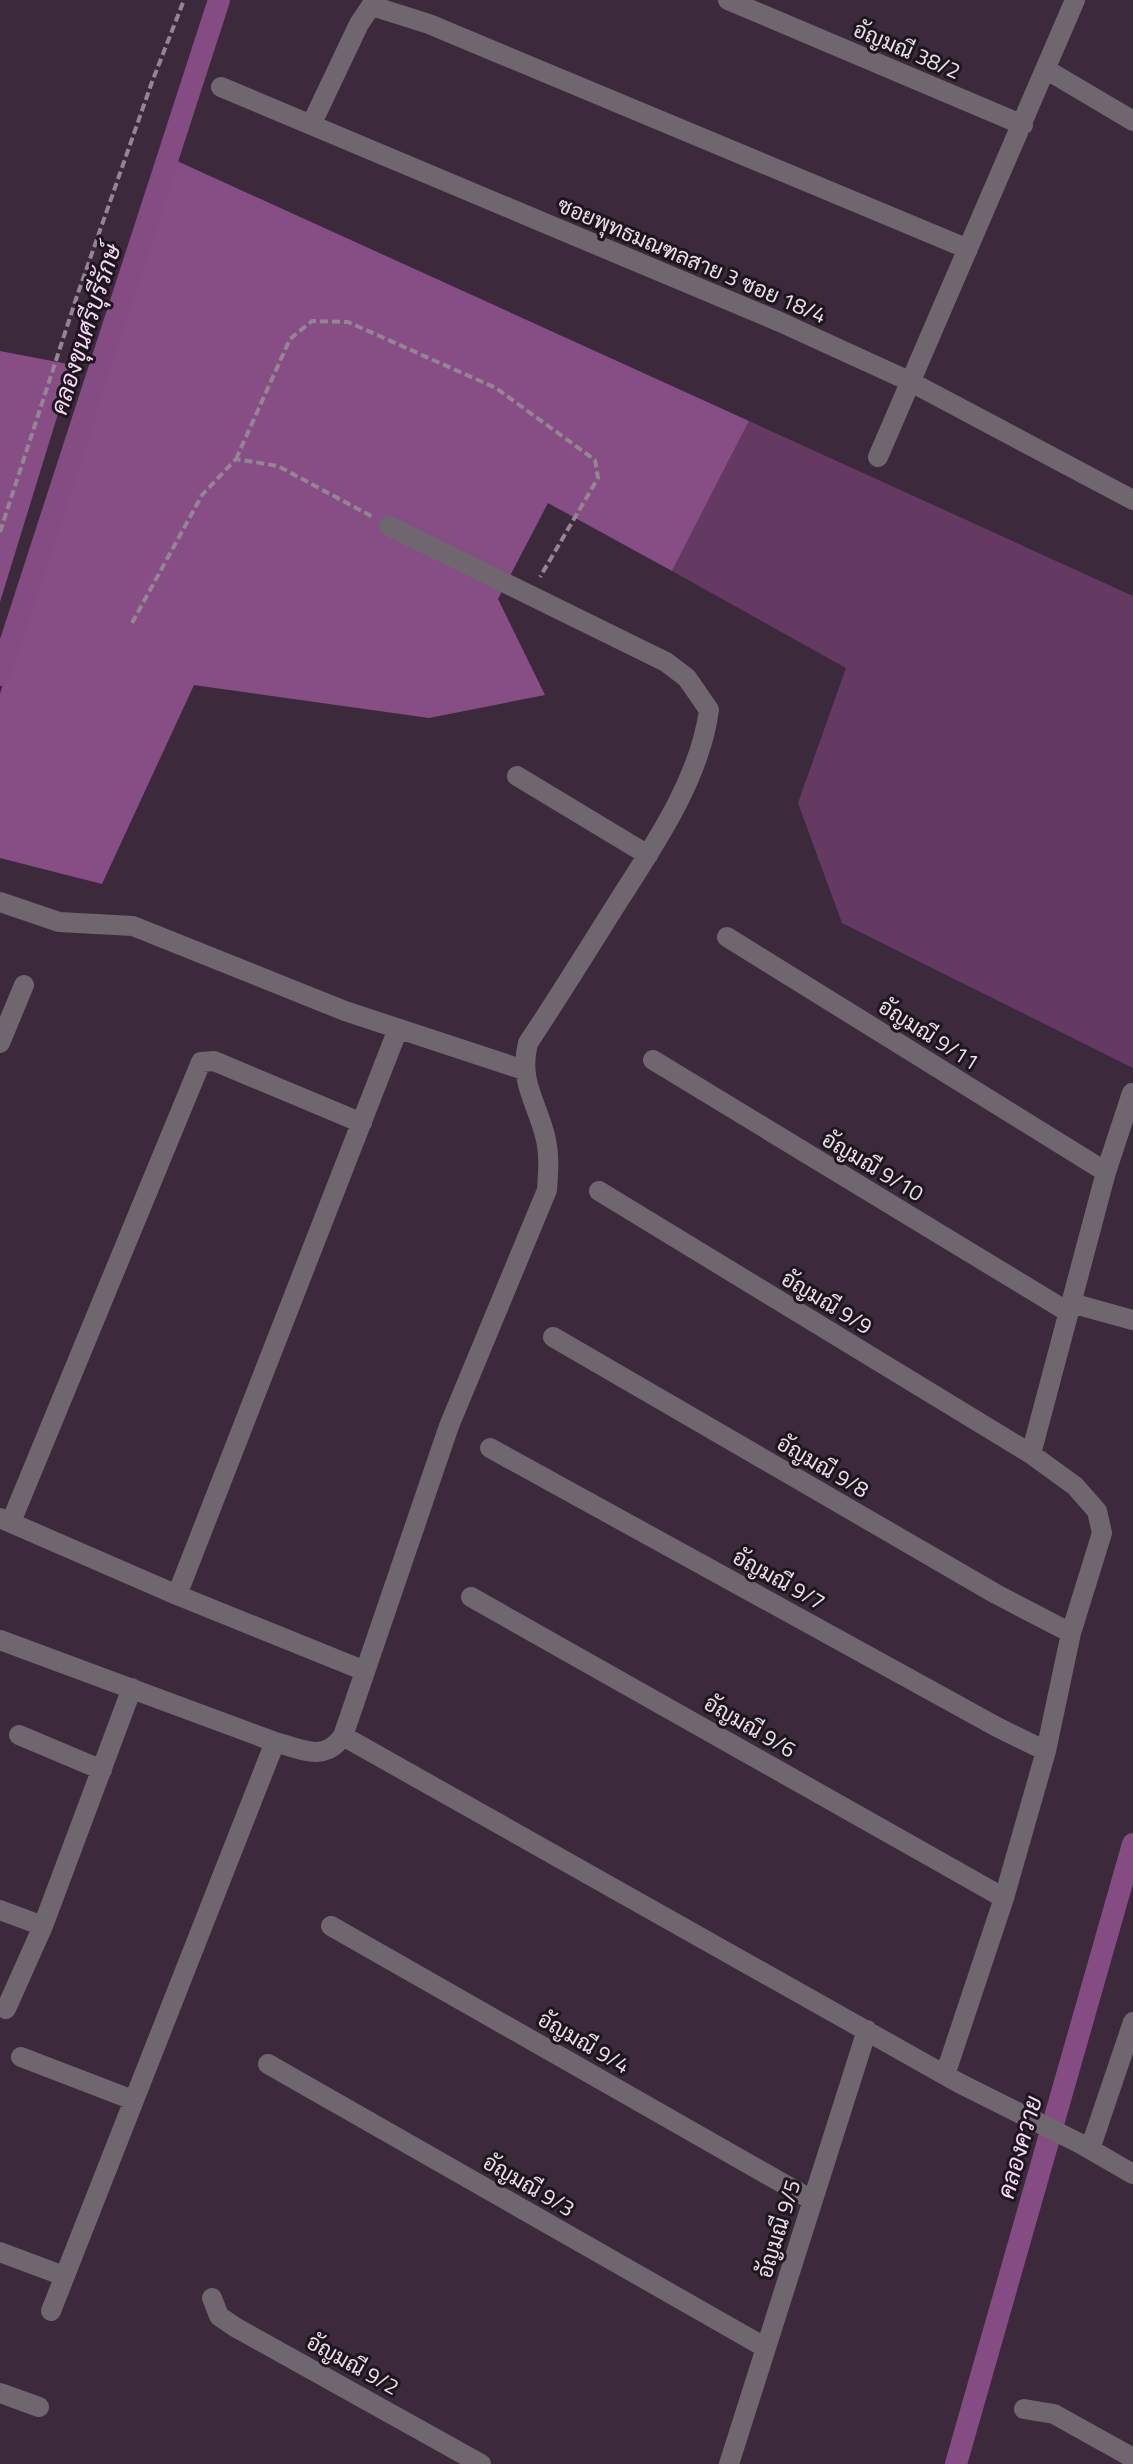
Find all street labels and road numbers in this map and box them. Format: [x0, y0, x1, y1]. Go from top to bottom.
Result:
street label: อัญมณี 38/2 [848, 12, 966, 88]
street label: ซอยพุทธมณฑลสาย 3 ซอย 18/4 [552, 188, 832, 332]
street label: อัญมณี 9/11 [872, 989, 986, 1079]
street label: อัญมณี 9/10 [815, 1122, 931, 1210]
street label: อัญมณี 9/9 [775, 1261, 879, 1343]
street label: อัญมณี 9/8 [771, 1426, 875, 1506]
street label: อัญมณี 9/7 [726, 1540, 832, 1618]
street label: อัญมณี 9/6 [698, 1686, 802, 1766]
street label: อัญมณี 9/4 [532, 2002, 636, 2082]
street label: อัญมณี 9/3 [477, 2145, 581, 2225]
street label: อัญมณี 9/5 [747, 2175, 809, 2283]
street label: อัญมณี 9/2 [300, 2325, 406, 2403]

